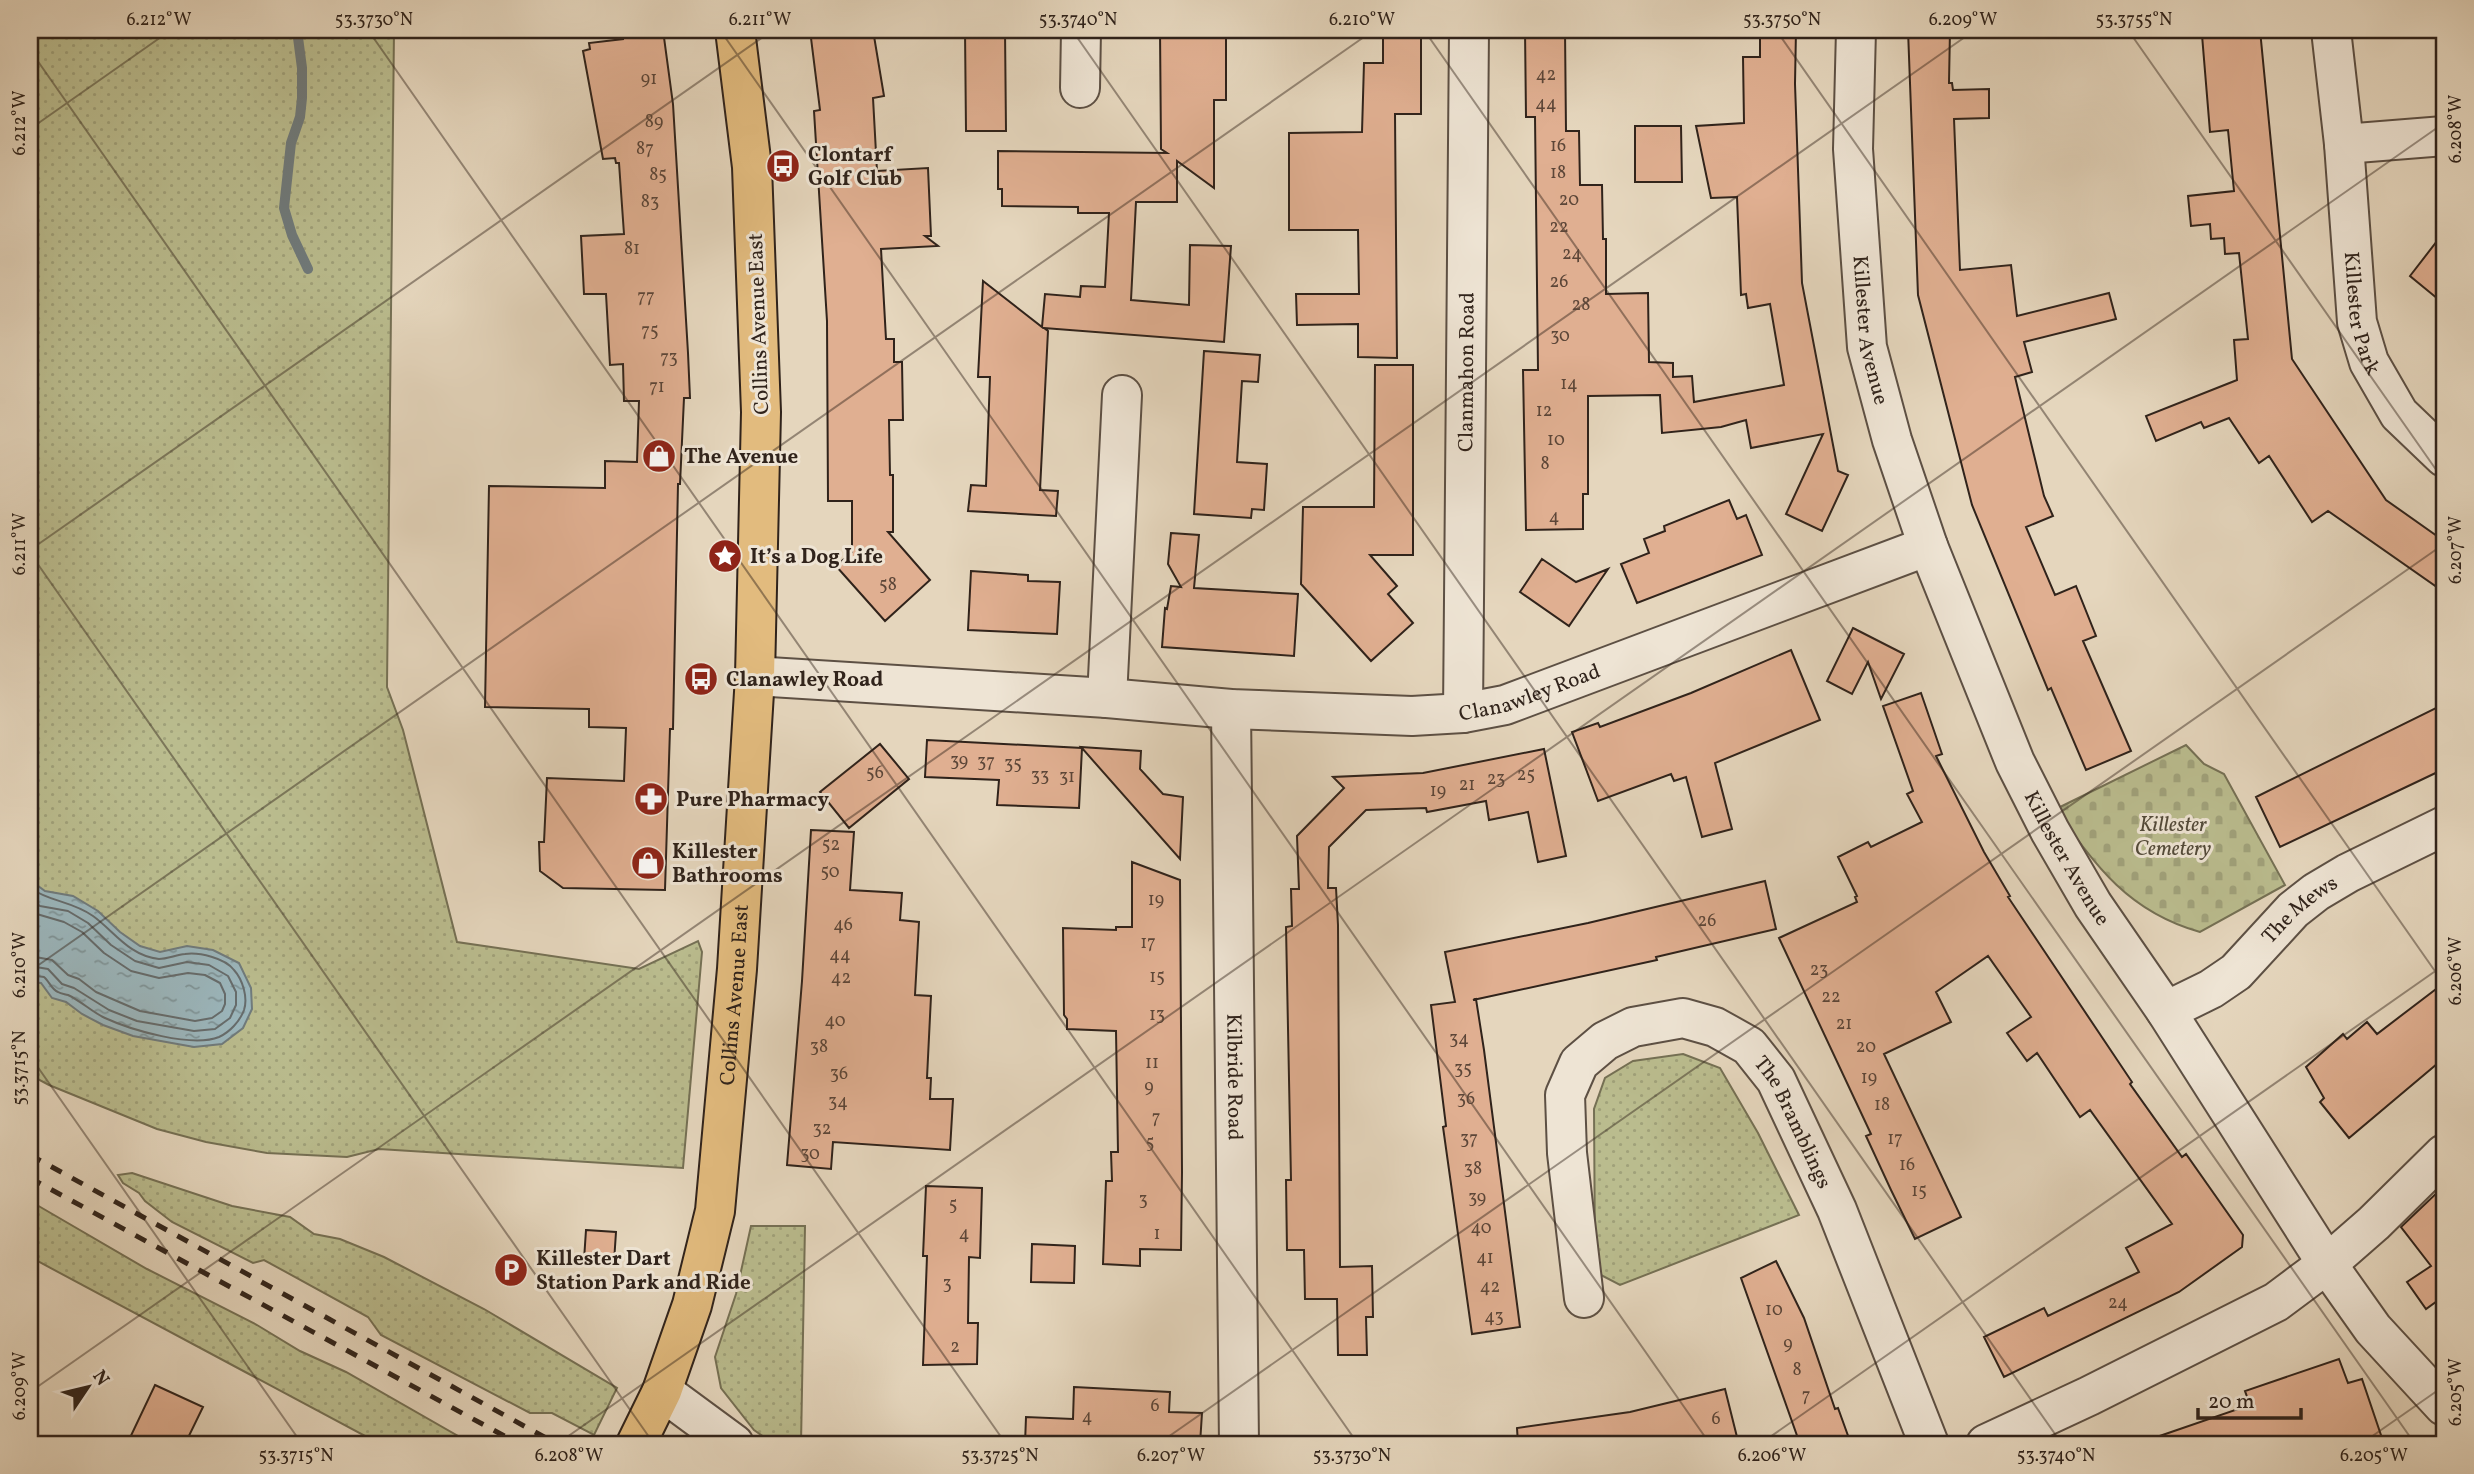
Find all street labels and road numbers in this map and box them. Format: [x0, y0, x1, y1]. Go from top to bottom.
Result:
street label: Collins Avenue East [742, 233, 777, 415]
street label: Killester Park [2336, 250, 2387, 381]
street label: Killester Avenue [1845, 254, 1895, 408]
street label: Clanmahon Road [1452, 292, 1483, 452]
street label: Clanawley Road [1456, 657, 1605, 729]
street label: Killester Avenue [2016, 786, 2116, 932]
street label: The Mews [2256, 869, 2344, 951]
street label: Collins Avenue East [713, 903, 757, 1087]
street label: Kilbride Road [1218, 1013, 1249, 1141]
street label: The Bramblings [1746, 1050, 1838, 1194]

